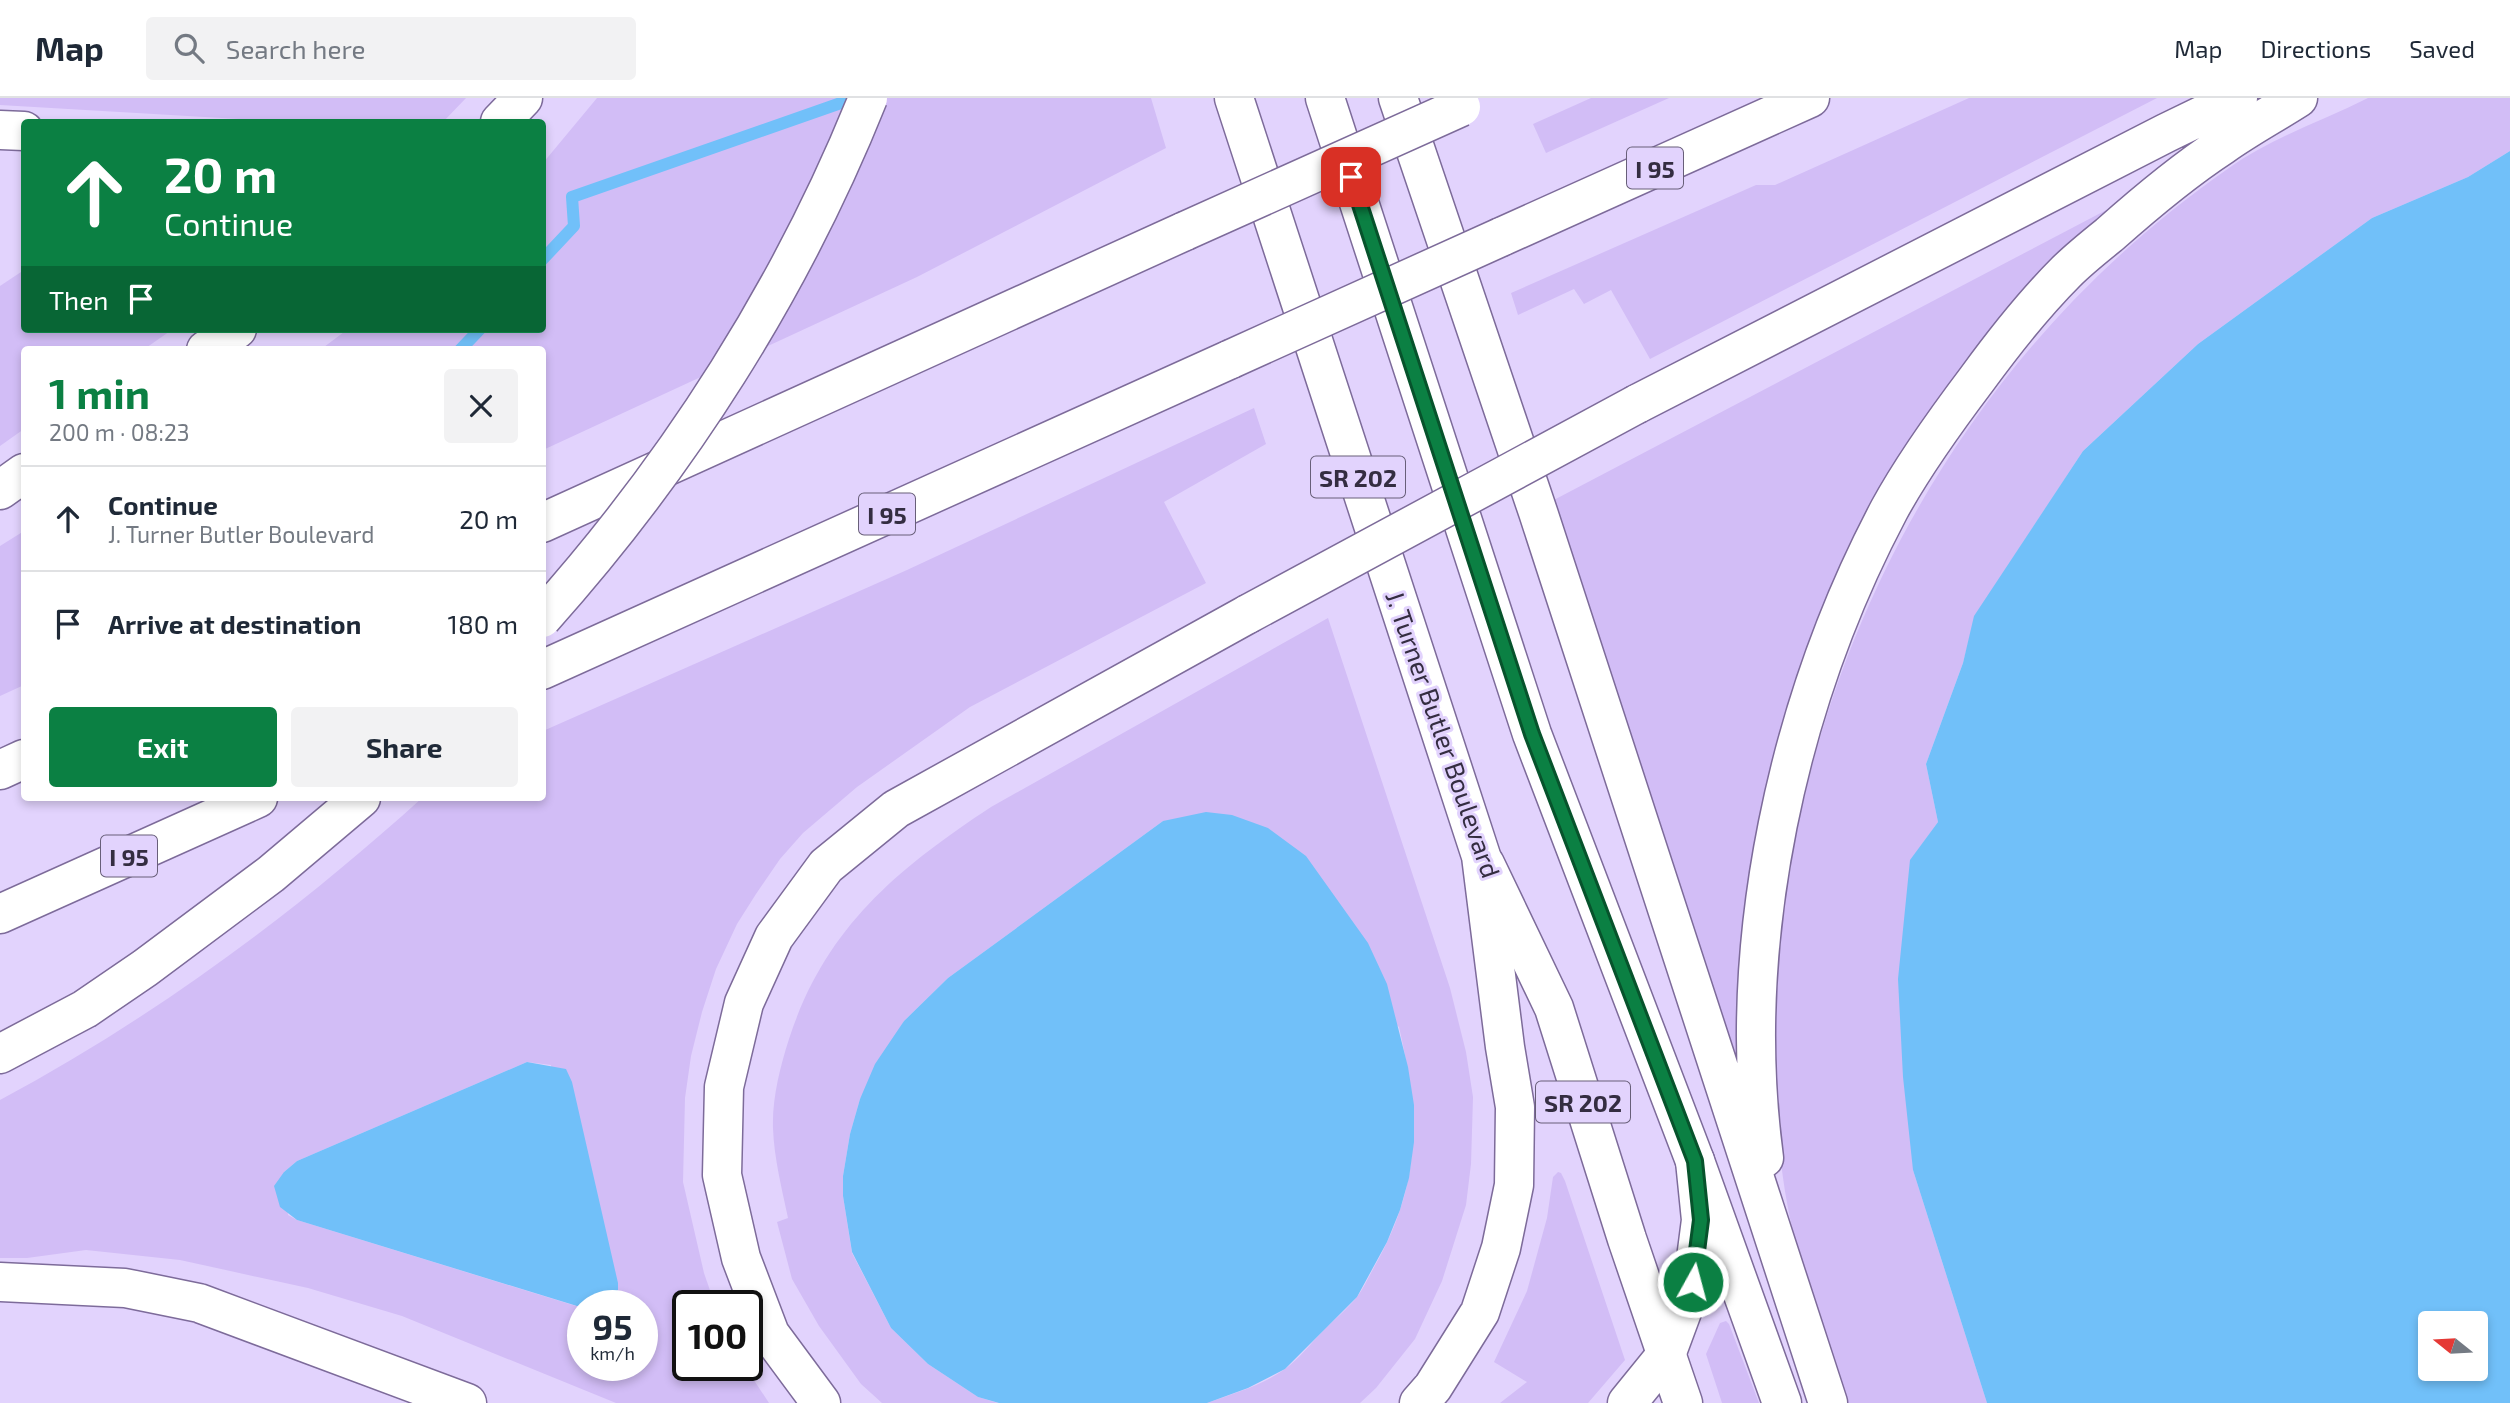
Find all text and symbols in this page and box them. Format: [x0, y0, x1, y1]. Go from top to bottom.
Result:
search box [146, 17, 636, 80]
text: Map [35, 28, 104, 68]
icon: search [170, 29, 208, 67]
text: Search here [226, 33, 365, 64]
text: Map [2174, 34, 2222, 63]
text: Directions [2260, 34, 2371, 63]
text: Saved [2409, 34, 2475, 63]
text: 20 m [164, 144, 277, 203]
icon: ahead [49, 147, 140, 238]
pin [1321, 147, 1381, 207]
road number: I 95 [1627, 148, 1683, 188]
icon: arrive [1332, 158, 1370, 196]
text: Continue [164, 204, 293, 242]
icon: arrive [122, 280, 160, 318]
text: Then [49, 284, 108, 315]
text: 1 min [49, 367, 150, 417]
button: close [444, 369, 518, 443]
text: 200 m · 08:23 [49, 418, 190, 446]
road number: SR 202 [1311, 456, 1405, 498]
text: Continue [108, 489, 218, 520]
road number: I 95 [859, 494, 915, 534]
icon: ahead [49, 500, 87, 538]
text: 20 m [459, 503, 518, 534]
text: J. Turner Butler Boulevard [108, 520, 375, 548]
street label: J. Turner Butler Boulevard [1380, 587, 1508, 881]
icon: arrive [49, 605, 87, 643]
text: Arrive at destination [108, 608, 361, 639]
text: 180 m [448, 608, 518, 639]
button: Exit [49, 707, 277, 787]
button: Share [291, 707, 518, 787]
road number: I 95 [101, 836, 157, 876]
road number: SR 202 [1536, 1082, 1630, 1122]
position arrow [1656, 1245, 1730, 1319]
speed limit sign: 100 [672, 1290, 763, 1381]
text: 95 [593, 1305, 632, 1347]
north arrow [2418, 1311, 2488, 1381]
map controls [2418, 1311, 2488, 1381]
text: km/h [590, 1342, 635, 1364]

